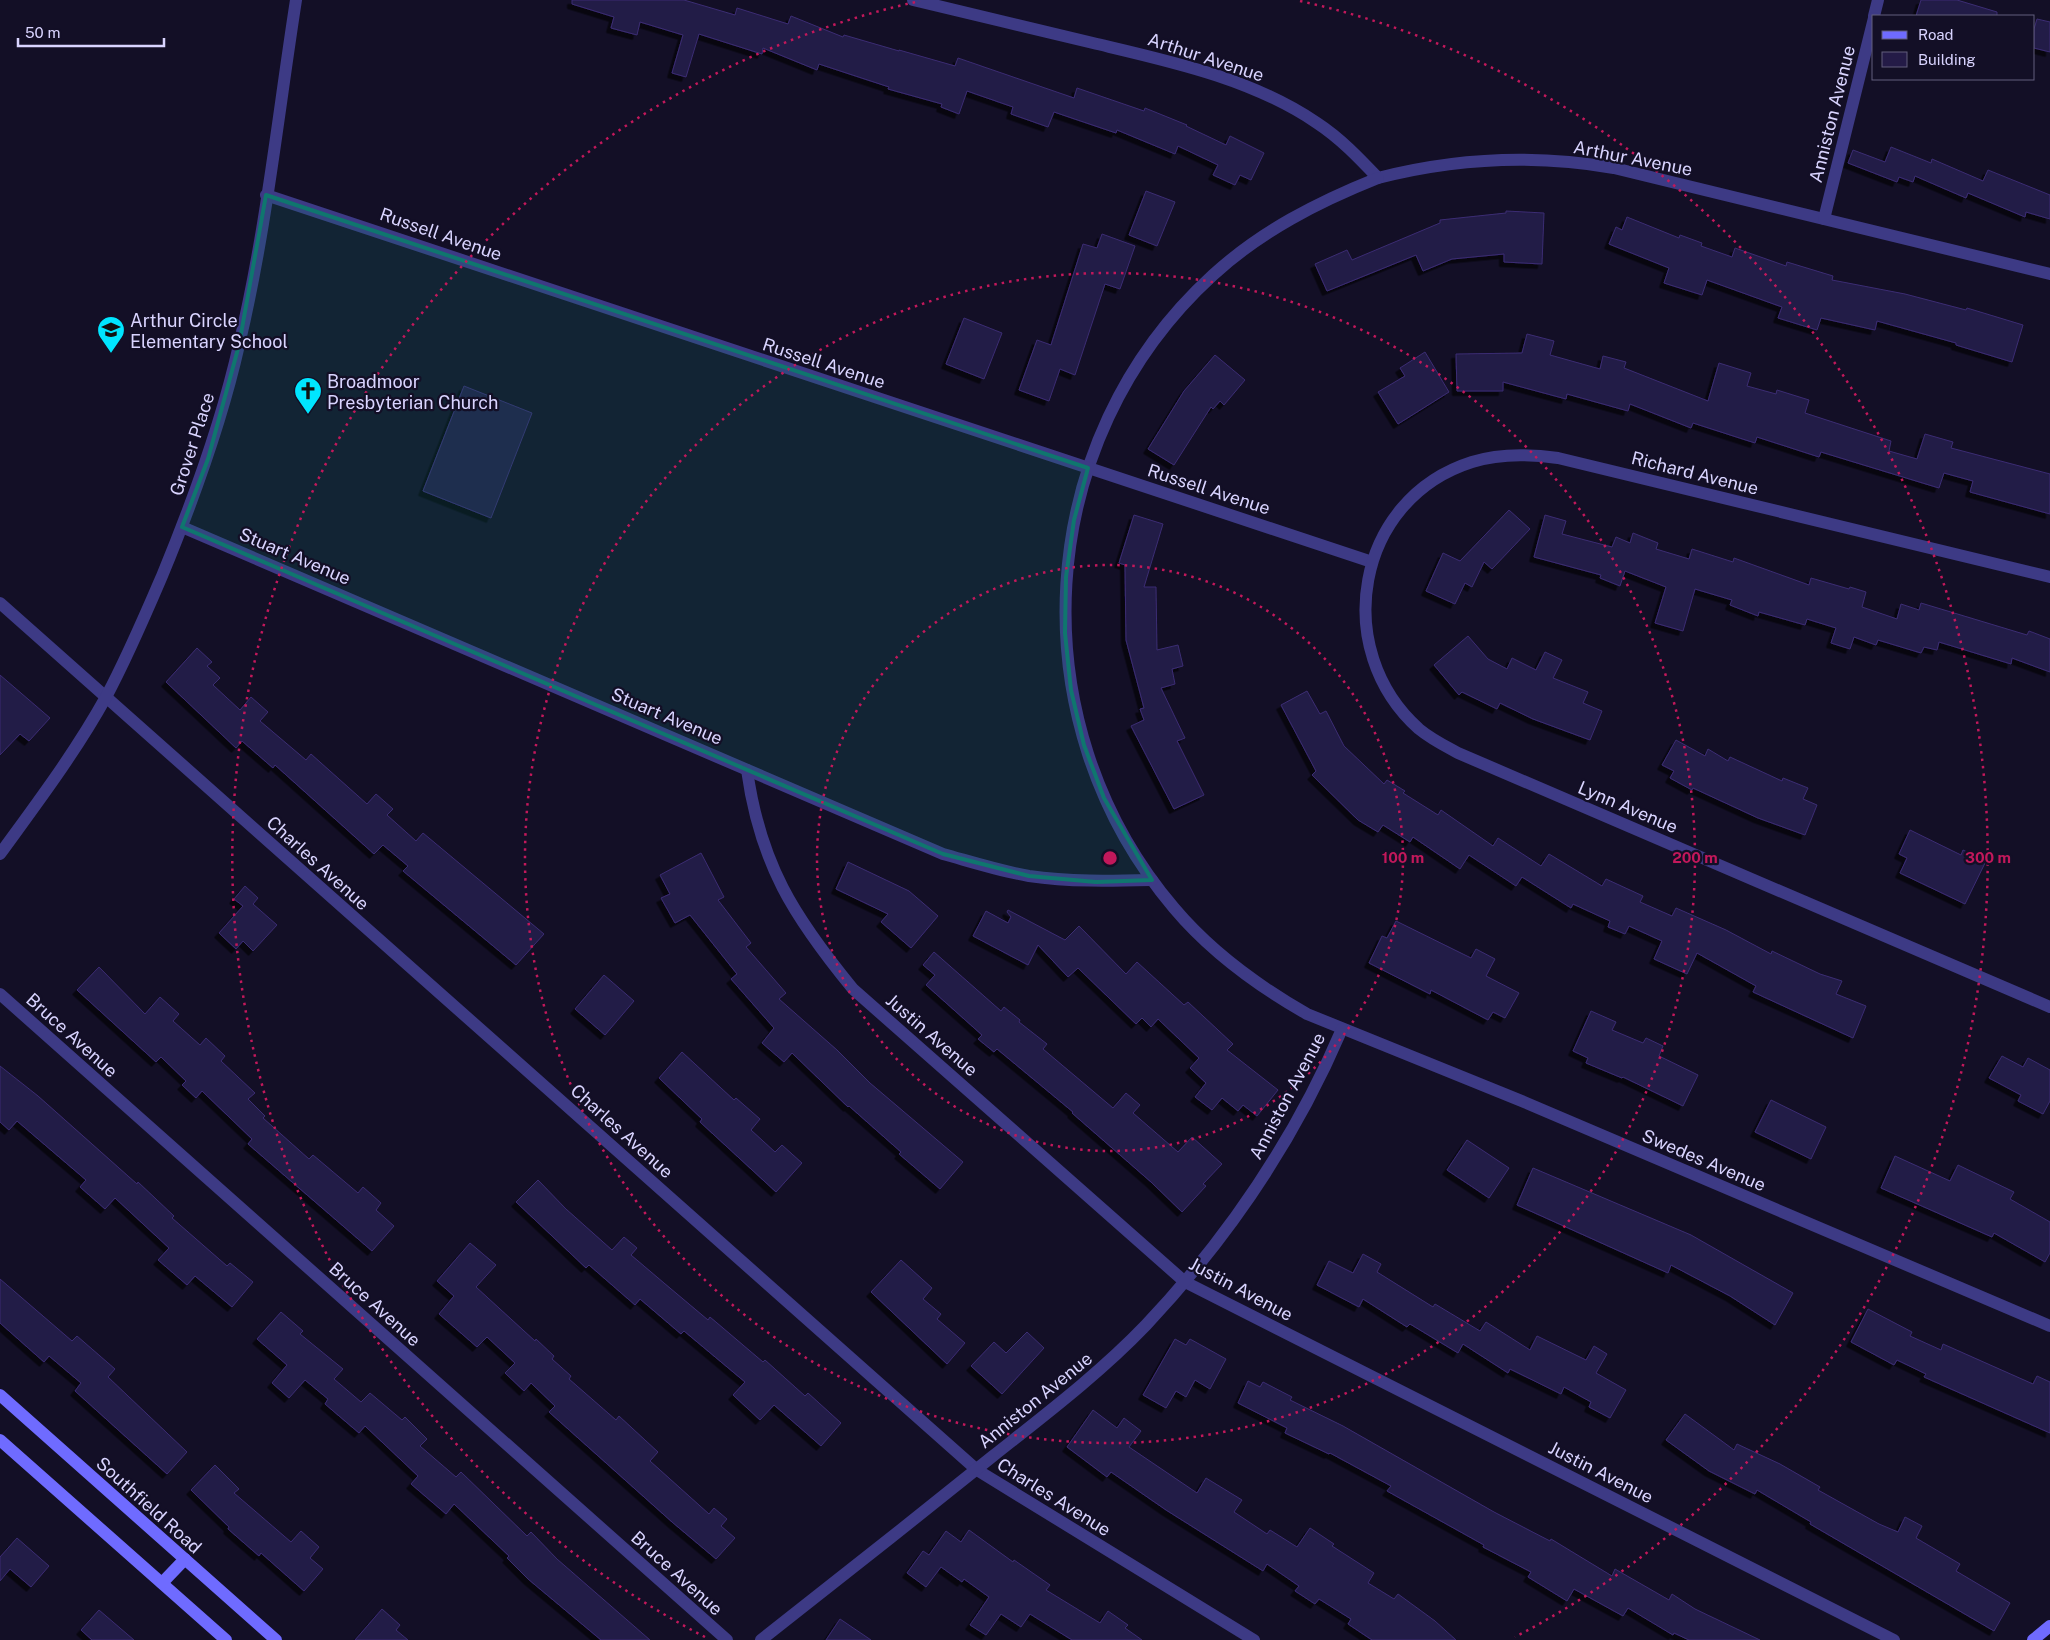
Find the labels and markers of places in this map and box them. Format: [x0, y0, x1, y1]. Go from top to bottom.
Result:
place label: Arthur Circle Elementary School [130, 310, 288, 352]
school or university icon: Arthur Circle Elementary School [96, 315, 126, 354]
place label: Broadmoor Presbyterian Church [327, 371, 498, 413]
church icon: Broadmoor Presbyterian Church [293, 376, 323, 415]
centre of rings [1101, 849, 1119, 867]

